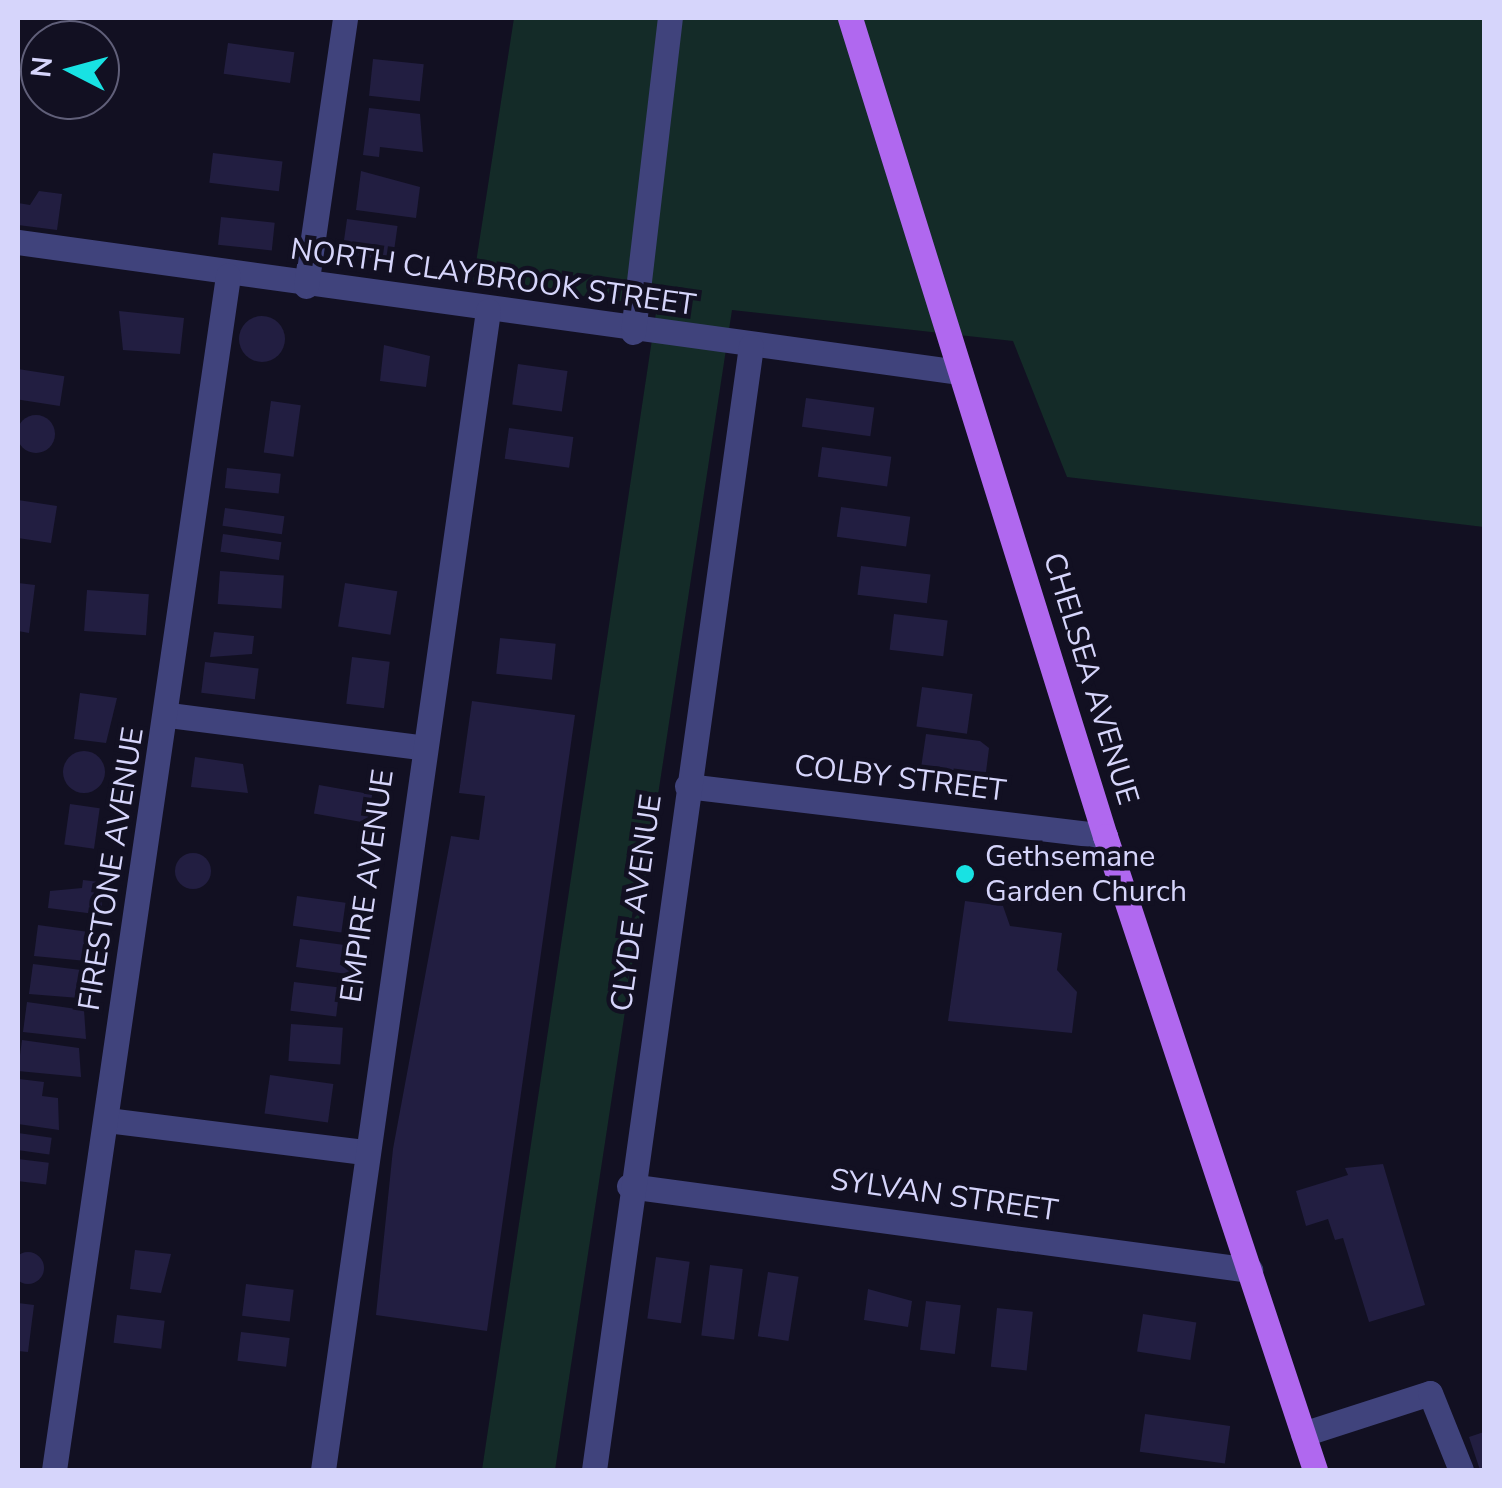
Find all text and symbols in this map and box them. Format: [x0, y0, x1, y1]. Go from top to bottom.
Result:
north arrow [20, 20, 120, 120]
text: N [22, 55, 62, 79]
street label: NORTH CLAYBROOK STREET [288, 232, 698, 324]
street label: CHELSEA AVENUE [1035, 549, 1145, 809]
street label: FIRESTONE AVENUE [72, 725, 152, 1013]
street label: COLBY STREET [792, 748, 1008, 810]
street label: EMPIRE AVENUE [334, 767, 402, 1005]
street label: CLYDE AVENUE [604, 792, 670, 1014]
place label: Gethsemane Garden Church [985, 839, 1187, 910]
marker: Gethsemane Garden Church [954, 863, 976, 885]
street label: SYLVAN STREET [828, 1162, 1060, 1230]

